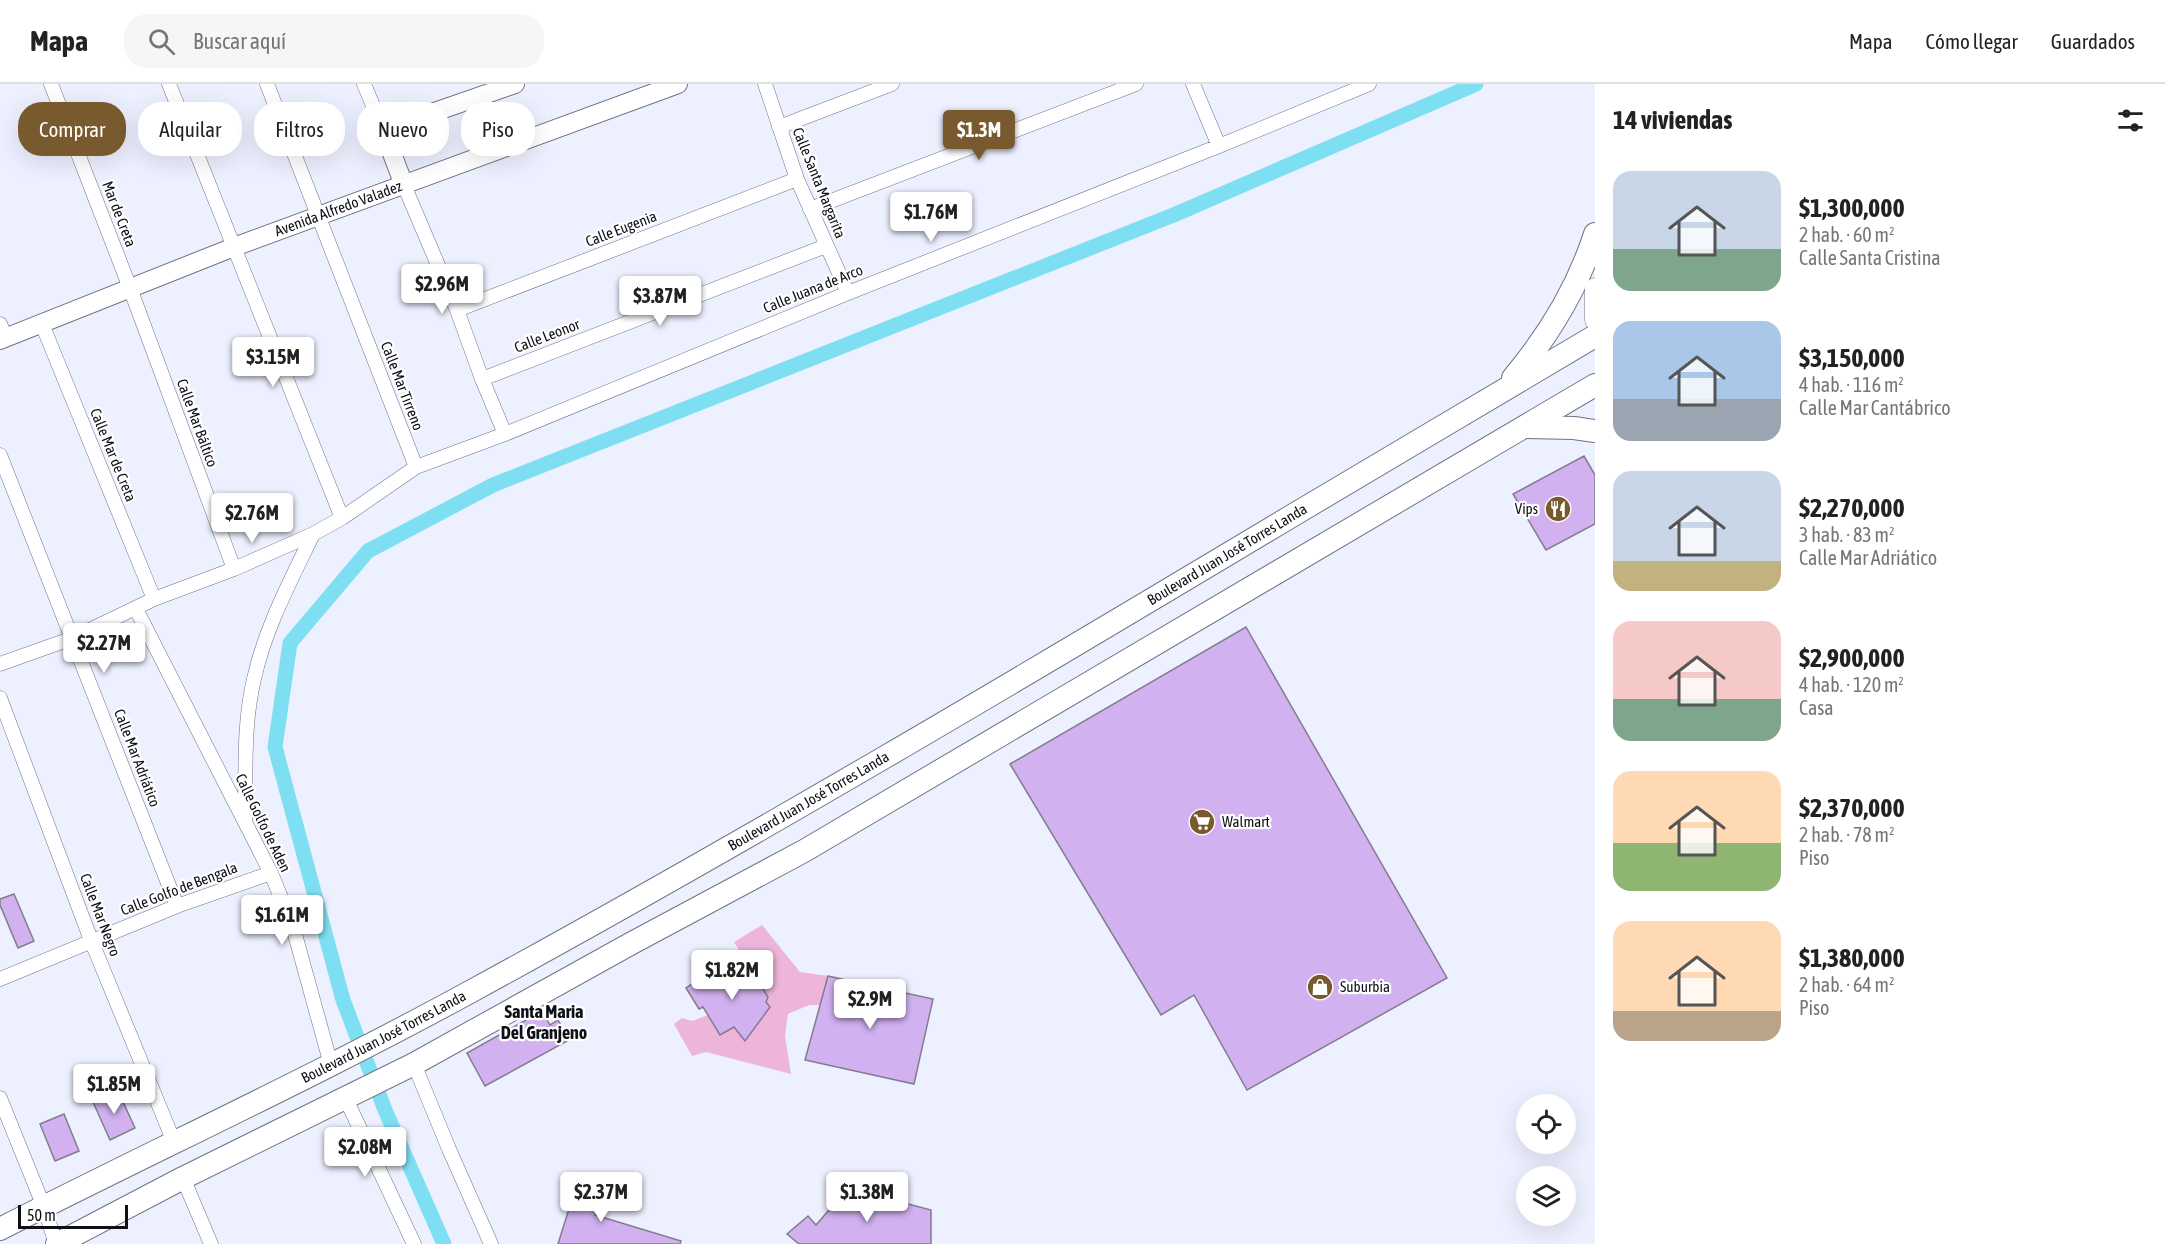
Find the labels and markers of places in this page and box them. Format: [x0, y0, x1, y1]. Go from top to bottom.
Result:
pin: $1.3M [937, 110, 1021, 161]
pin: $1.76M [882, 192, 980, 243]
pin: $2.96M [393, 264, 491, 315]
pin: $3.87M [611, 276, 709, 327]
pin: $3.15M [224, 337, 322, 388]
pin: $2.76M [203, 493, 301, 544]
restaurant icon: Vips [1543, 494, 1573, 524]
place label: Vips [1515, 500, 1538, 517]
pin: $2.27M [55, 623, 153, 674]
supermarket icon: Walmart [1187, 807, 1217, 837]
place label: Walmart [1222, 813, 1270, 830]
pin: $1.61M [233, 895, 331, 946]
pin: $1.82M [683, 950, 781, 1001]
shop icon: Suburbia [1305, 972, 1335, 1002]
place label: Suburbia [1340, 978, 1390, 995]
pin: $2.9M [828, 979, 912, 1030]
pin: $1.85M [65, 1064, 163, 1115]
pin: $2.08M [316, 1127, 414, 1178]
pin: $2.37M [552, 1172, 650, 1223]
pin: $1.38M [818, 1172, 916, 1223]

